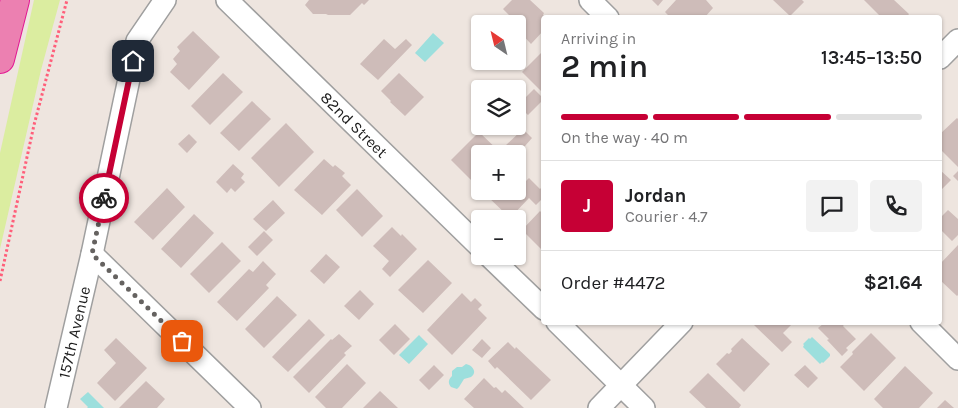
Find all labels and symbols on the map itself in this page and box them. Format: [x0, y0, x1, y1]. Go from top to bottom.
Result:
north arrow [471, 15, 526, 70]
pin [112, 40, 154, 82]
street label: 82nd Street [317, 88, 391, 162]
courier [79, 173, 129, 223]
street label: 157th Avenue [54, 284, 94, 380]
pin [161, 320, 203, 362]

